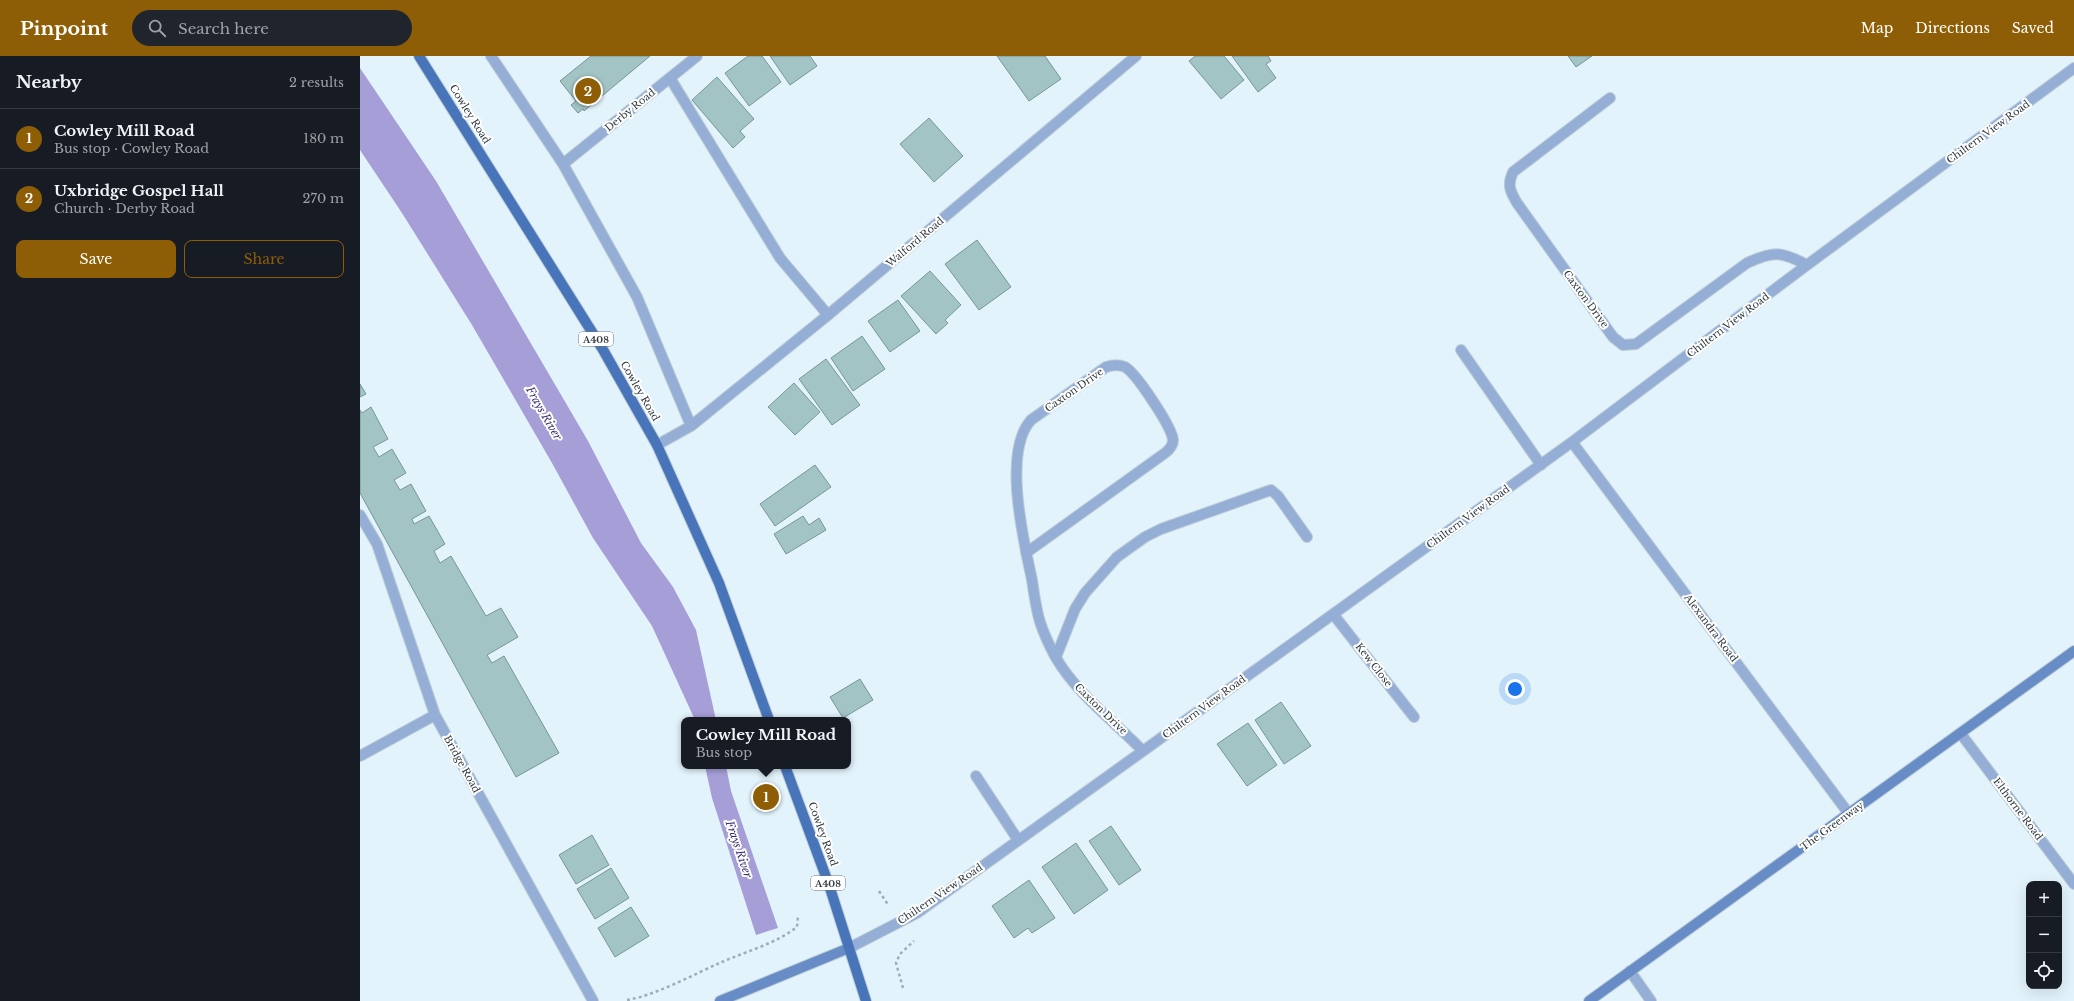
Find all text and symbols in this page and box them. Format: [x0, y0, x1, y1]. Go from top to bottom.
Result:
search box [132, 10, 412, 46]
text: Pinpoint [20, 17, 108, 40]
icon: search [146, 17, 168, 39]
text: Search here [178, 19, 269, 38]
text: Map [1861, 19, 1893, 37]
text: Directions [1915, 19, 1990, 37]
text: Saved [2012, 19, 2054, 37]
text: Nearby [16, 72, 82, 93]
text: 2 results [289, 74, 344, 91]
pin: 2 [575, 76, 601, 106]
street label: Cowley Road [447, 82, 493, 146]
street label: Derby Road [602, 86, 658, 134]
street label: Chiltern View Road [1944, 97, 2032, 167]
text: Cowley Mill Road [54, 121, 195, 140]
text: 1 [26, 130, 32, 147]
text: 180 m [303, 130, 344, 147]
text: Bus stop · Cowley Road [54, 140, 209, 157]
text: Uxbridge Gospel Hall [54, 181, 224, 200]
text: 2 [25, 190, 33, 207]
text: 270 m [303, 190, 344, 207]
text: Church · Derby Road [54, 200, 195, 217]
street label: Walford Road [883, 214, 947, 270]
button: Save [16, 240, 176, 278]
button: Share [184, 240, 344, 278]
street label: Caxton Drive [1561, 268, 1611, 331]
street label: Chiltern View Road [1684, 290, 1772, 360]
road number: A408 [579, 332, 613, 346]
street label: Cowley Road [618, 359, 663, 424]
street label: Caxton Drive [1042, 365, 1106, 415]
water label: Frays River [523, 383, 565, 443]
street label: Chiltern View Road [1424, 482, 1512, 552]
street label: Alexandra Road [1681, 591, 1741, 665]
street label: Kew Close [1353, 640, 1395, 690]
street label: Chiltern View Road [1160, 672, 1248, 742]
your location [1505, 679, 1525, 699]
street label: Caxton Drive [1072, 681, 1130, 738]
popup [681, 717, 851, 769]
text: Cowley Mill Road [696, 725, 836, 744]
street label: Bridge Road [441, 733, 483, 795]
text: Bus stop [696, 744, 752, 761]
street label: Elthorne Road [1990, 775, 2046, 843]
pin: 1 [753, 782, 779, 812]
street label: The Greenway [1798, 798, 1867, 853]
street label: Cowley Road [805, 800, 841, 868]
water label: Frays River [722, 818, 756, 880]
street label: Chiltern View Road [895, 861, 985, 927]
road number: A408 [811, 876, 845, 890]
map controls [2026, 881, 2062, 989]
button: + [2026, 881, 2062, 917]
button: − [2026, 917, 2062, 953]
button: locate [2026, 953, 2062, 989]

